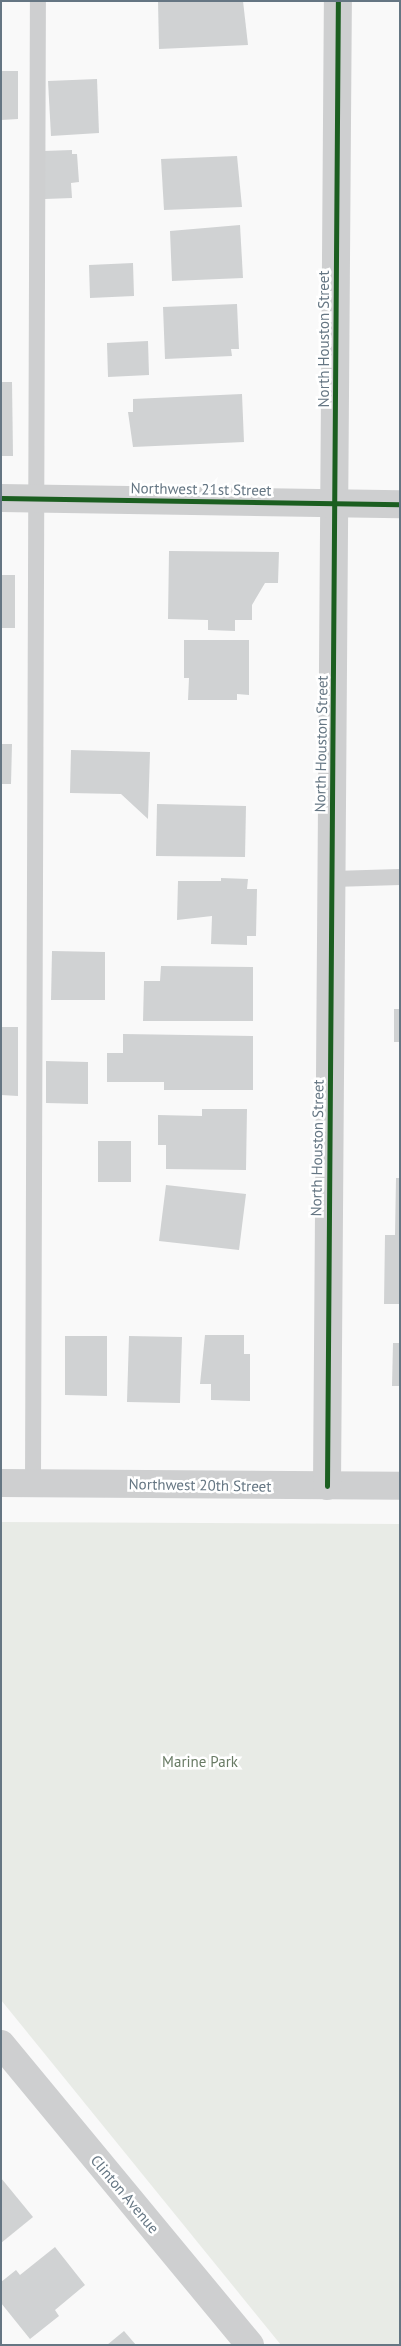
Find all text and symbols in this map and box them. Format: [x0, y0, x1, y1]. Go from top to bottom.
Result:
street label: North Houston Street [315, 271, 333, 407]
street label: Northwest 21st Street [130, 479, 272, 499]
street label: North Houston Street [311, 675, 331, 813]
street label: North Houston Street [307, 1079, 327, 1217]
street label: Northwest 20th Street [128, 1475, 272, 1495]
park label: Marine Park [162, 1753, 238, 1771]
street label: Clinton Avenue [87, 2151, 163, 2237]

